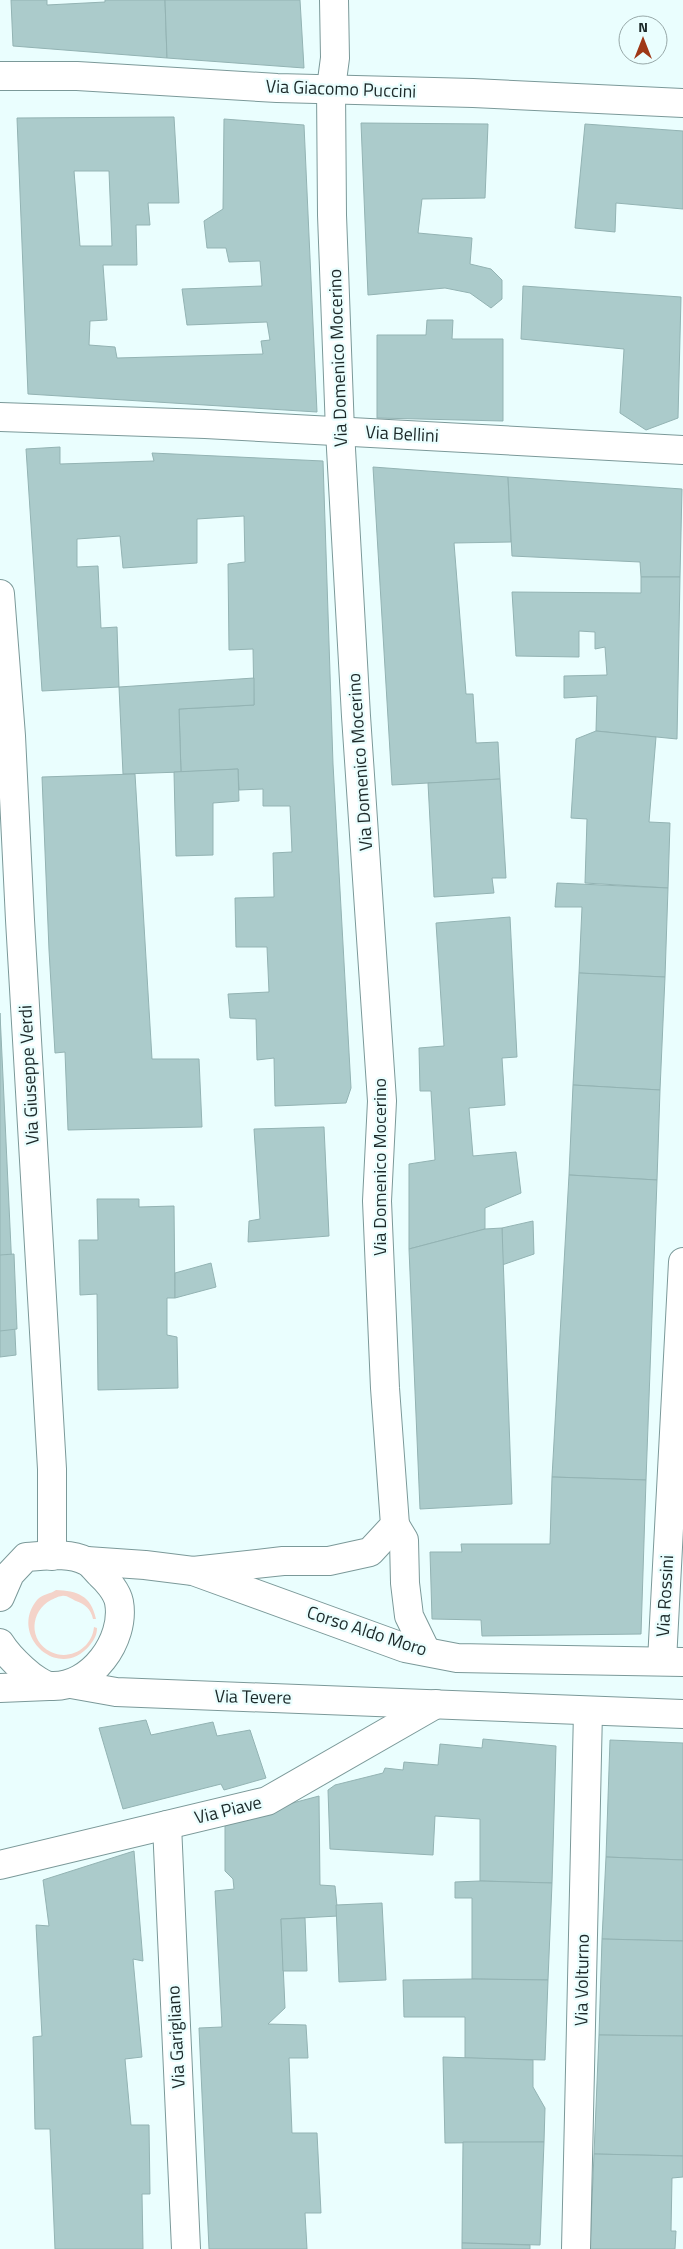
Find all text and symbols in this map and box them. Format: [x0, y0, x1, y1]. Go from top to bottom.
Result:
north arrow [618, 15, 668, 65]
text: N [638, 16, 648, 37]
street label: Via Giacomo Puccini [265, 72, 417, 105]
street label: Via Domenico Mocerino [321, 269, 354, 448]
street label: Via Bellini [365, 418, 439, 449]
street label: Via Domenico Mocerino [340, 672, 379, 852]
street label: Via Giuseppe Verdi [11, 1004, 46, 1146]
street label: Via Domenico Mocerino [366, 1078, 393, 1256]
street label: Via Rossini [649, 1554, 680, 1638]
street label: Corso Aldo Moro [303, 1598, 431, 1663]
street label: Via Tevere [214, 1682, 292, 1711]
street label: Via Piave [191, 1788, 264, 1831]
street label: Via Volturno [567, 1934, 596, 2026]
street label: Via Garigliano [159, 1985, 192, 2089]

